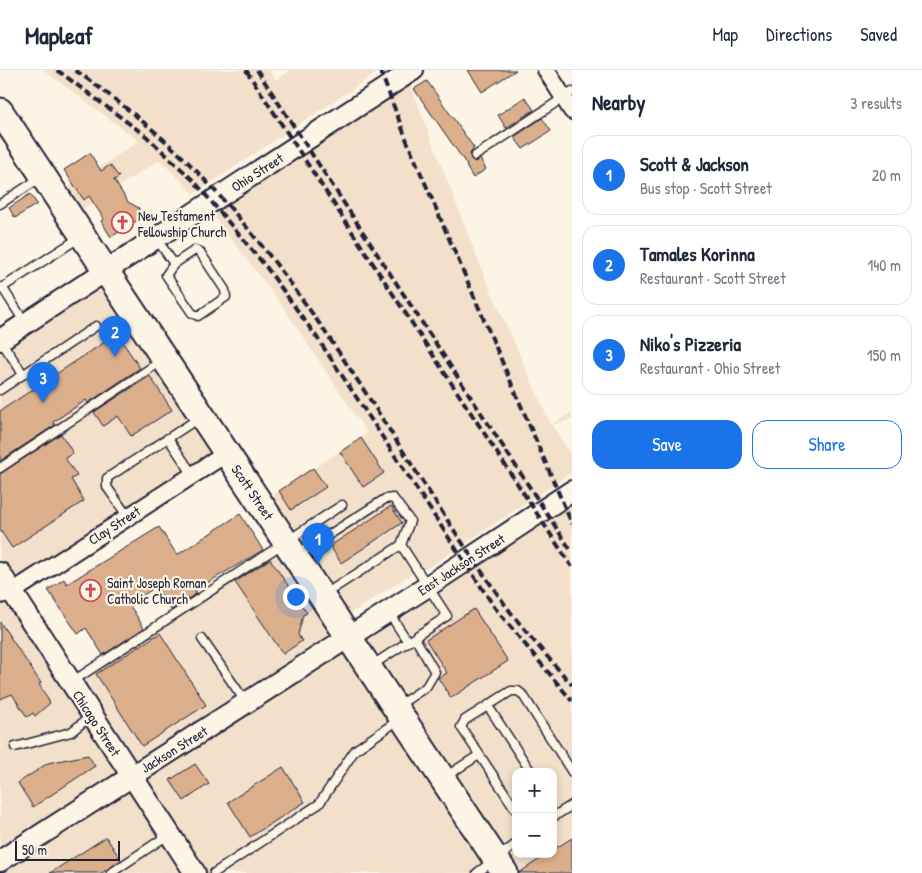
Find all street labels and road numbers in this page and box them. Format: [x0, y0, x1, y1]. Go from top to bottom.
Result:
street label: Ohio Street [227, 148, 287, 196]
street label: Scott Street [228, 461, 279, 524]
street label: Clay Street [84, 501, 144, 550]
street label: East Jackson Street [414, 529, 508, 599]
street label: Chicago Street [68, 686, 126, 760]
street label: Jackson Street [137, 721, 211, 777]

